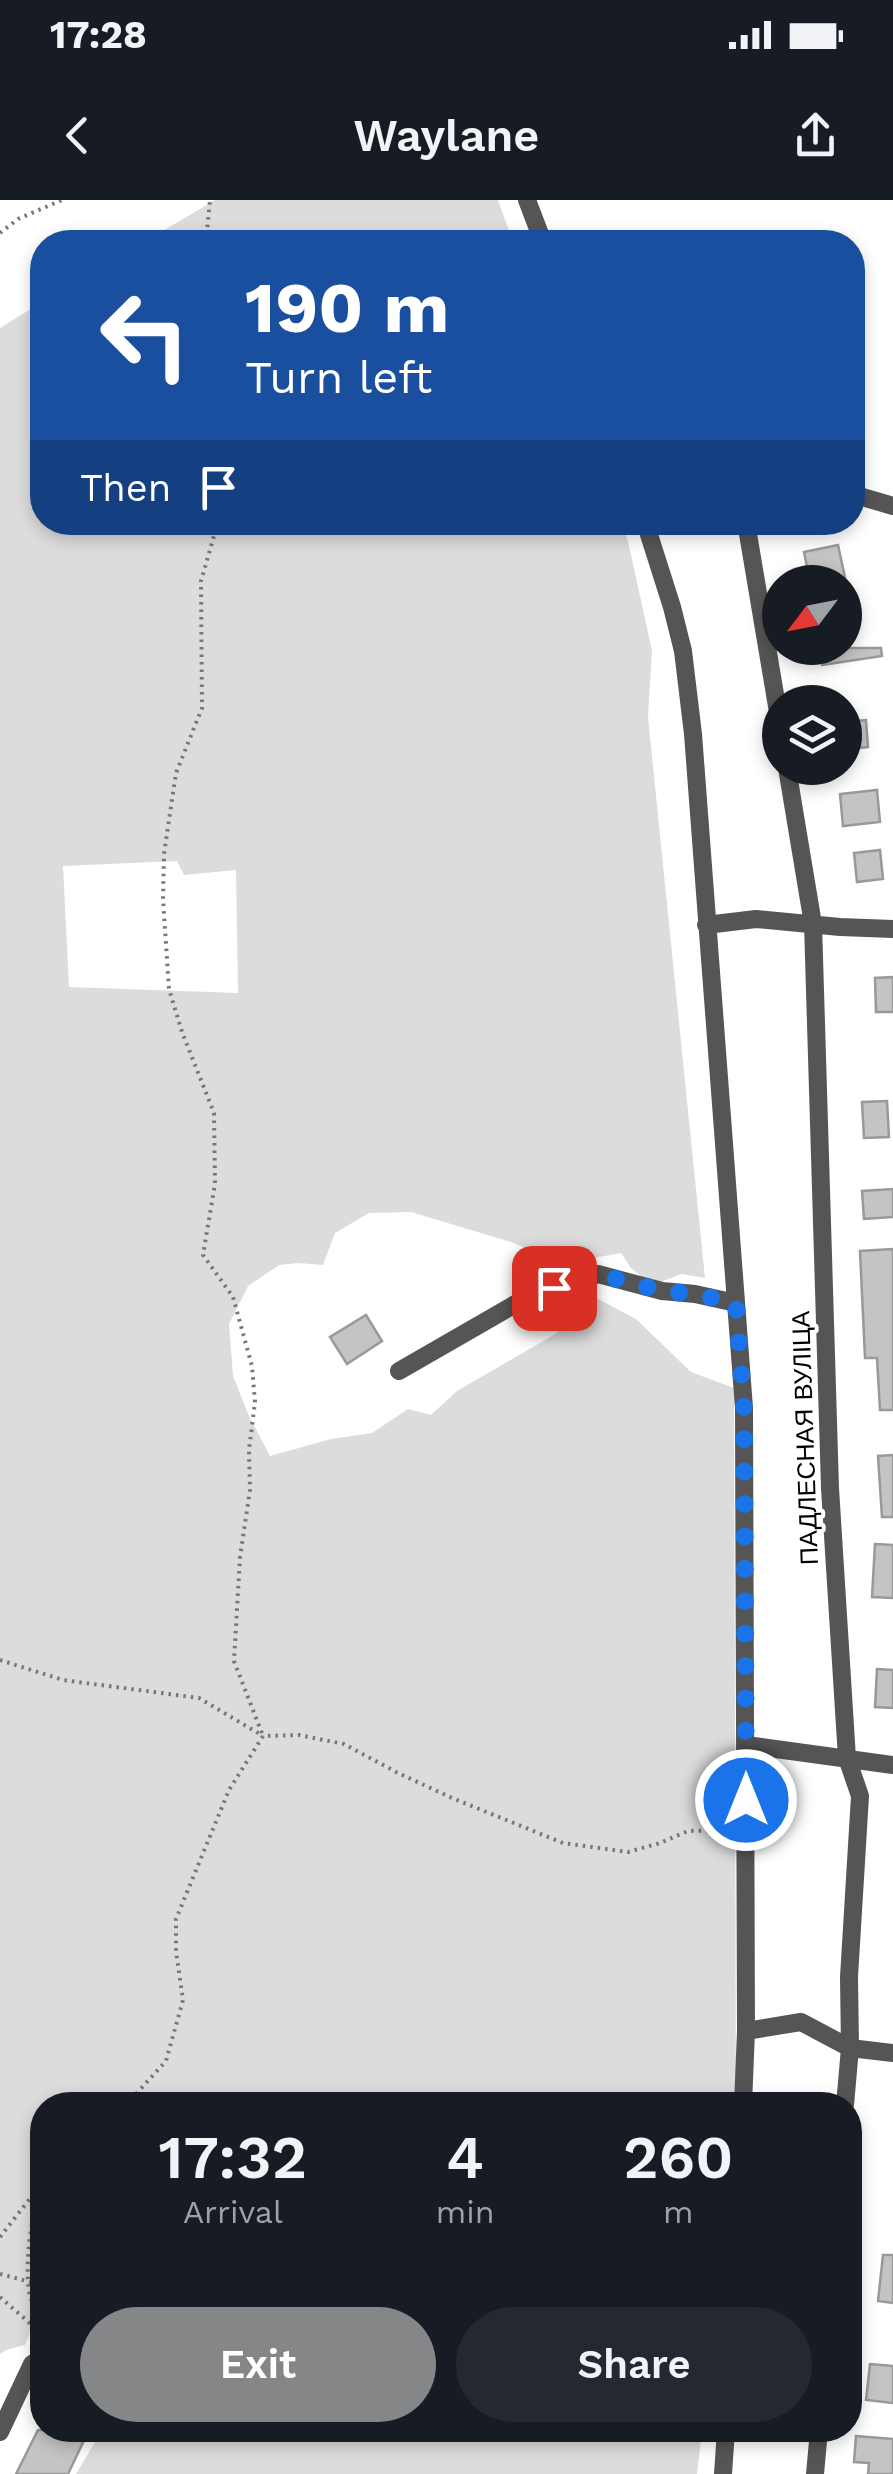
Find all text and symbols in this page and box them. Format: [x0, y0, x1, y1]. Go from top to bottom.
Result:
text: 17:28 [50, 13, 147, 57]
icon: back [50, 108, 105, 163]
icon: share [788, 108, 843, 163]
text: Waylane [354, 109, 539, 162]
text: 190 m [245, 267, 449, 349]
icon: left [80, 270, 210, 400]
text: Turn left [245, 351, 432, 404]
icon: arrive [191, 460, 246, 515]
text: Then [80, 466, 171, 510]
north arrow [762, 565, 862, 665]
map controls [762, 565, 862, 785]
button: layers [762, 685, 862, 785]
pin [512, 1246, 597, 1331]
icon: arrive [527, 1261, 582, 1316]
street label: ПАДЛЕСНАЯ ВУЛІЦА [786, 1310, 824, 1566]
position arrow [694, 1748, 798, 1852]
text: 17:32 [159, 2122, 307, 2193]
text: 4 [446, 2122, 484, 2193]
text: 260 [623, 2122, 733, 2193]
text: Arrival [183, 2193, 283, 2231]
text: min [436, 2193, 494, 2231]
text: m [663, 2193, 693, 2231]
button: Exit [80, 2307, 436, 2422]
button: Share [456, 2307, 812, 2422]

